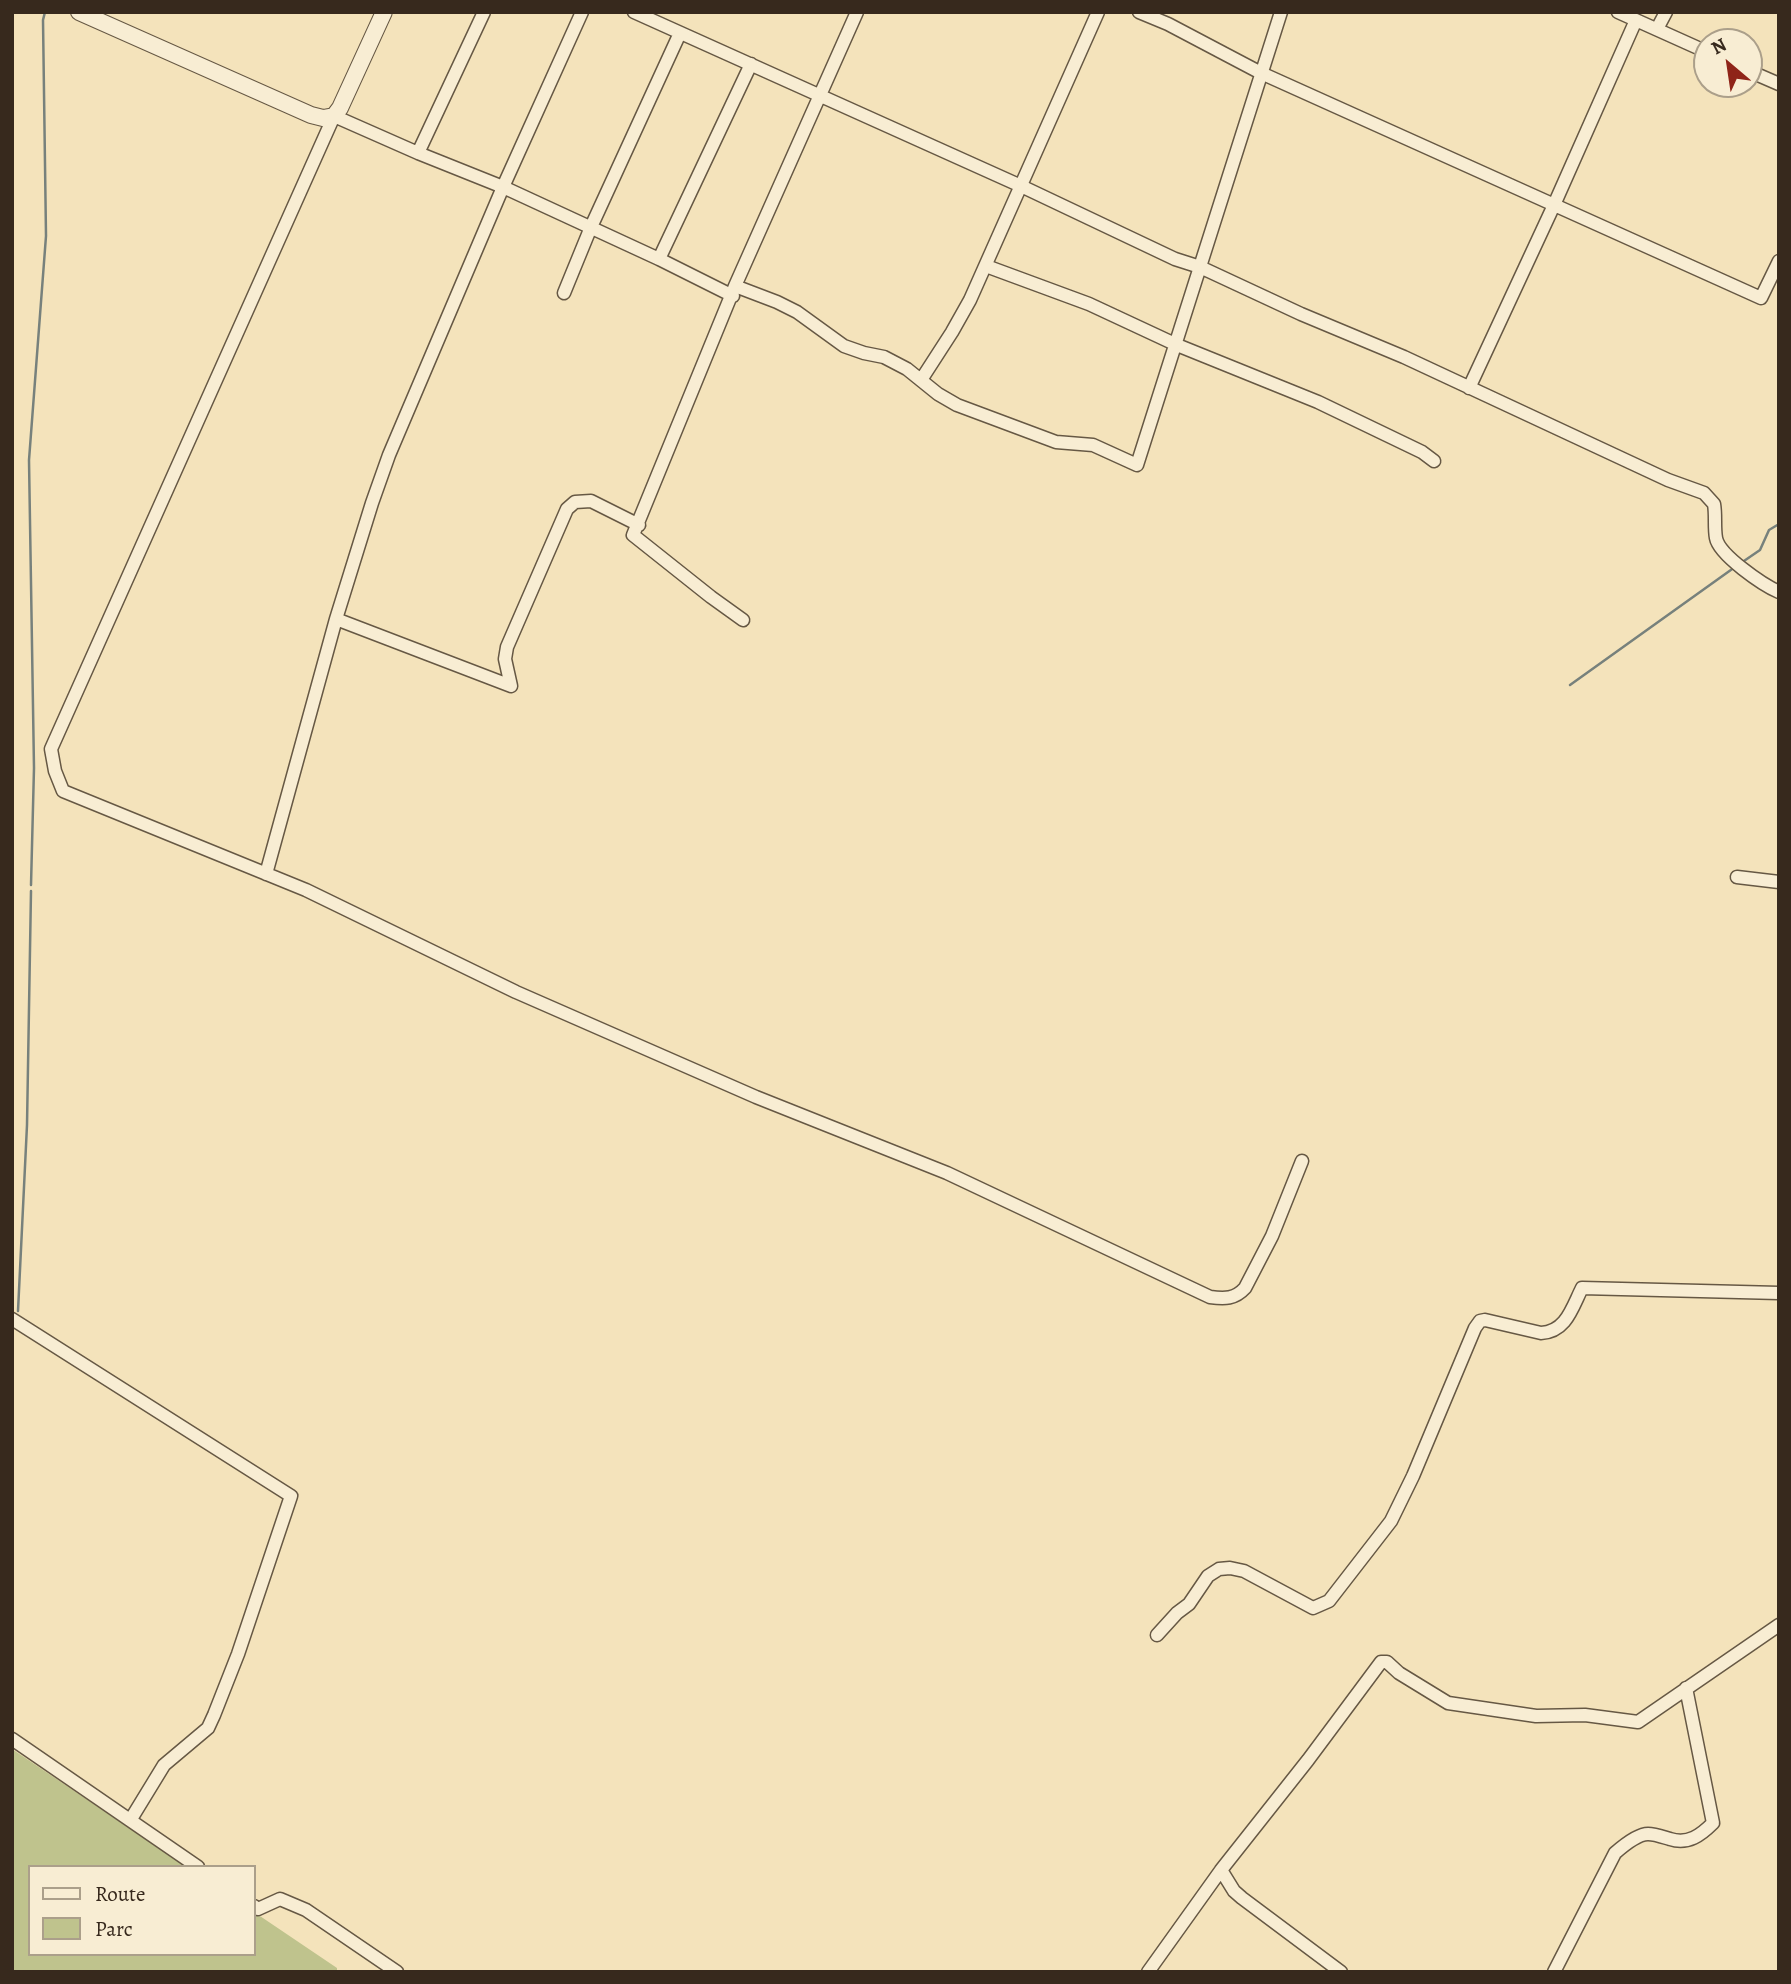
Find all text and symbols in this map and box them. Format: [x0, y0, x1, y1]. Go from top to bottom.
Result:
north arrow [1693, 28, 1763, 98]
text: N [1706, 32, 1731, 61]
legend [28, 1865, 256, 1956]
text: Route [95, 1880, 145, 1908]
text: Parc [95, 1915, 133, 1943]

